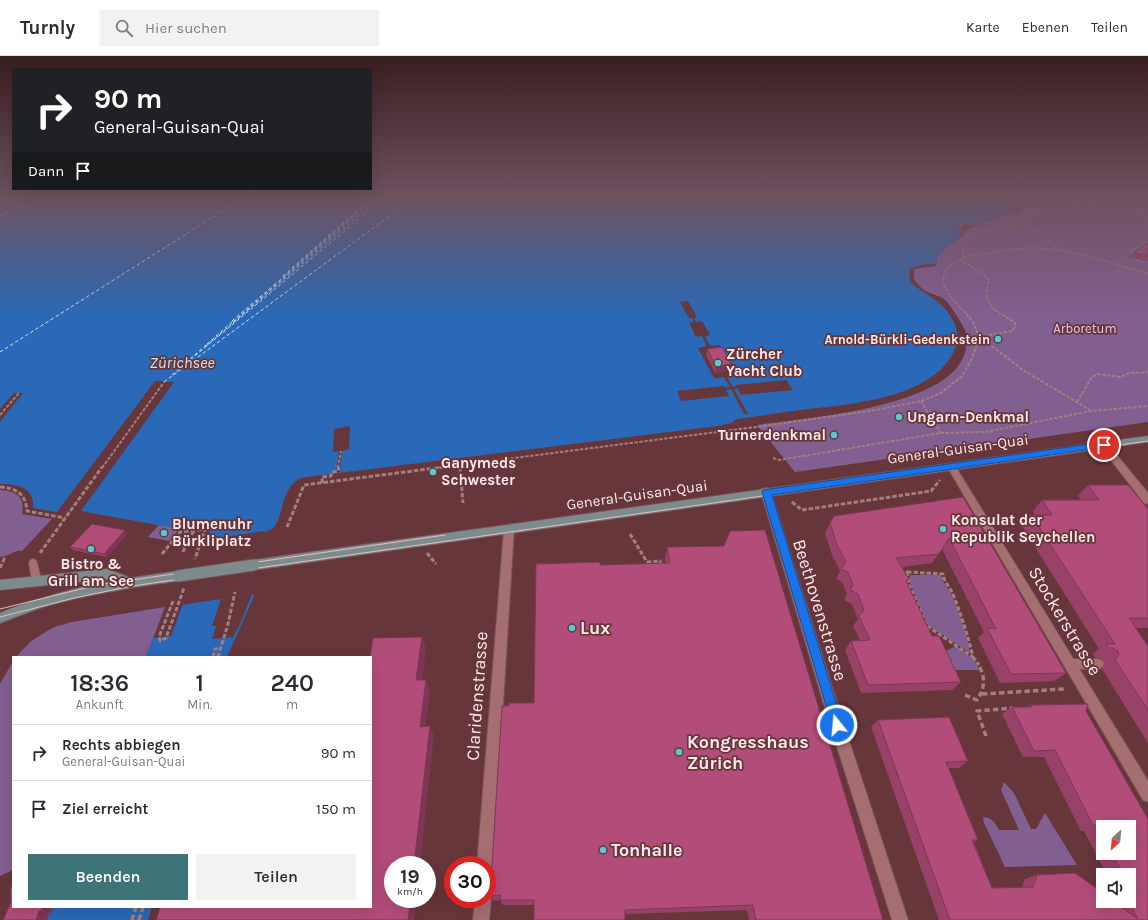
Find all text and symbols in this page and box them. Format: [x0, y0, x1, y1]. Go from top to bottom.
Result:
search box [99, 10, 379, 46]
text: Turnly [20, 17, 75, 39]
icon: search [113, 17, 135, 39]
text: Hier suchen [145, 19, 227, 37]
text: Karte [966, 19, 1000, 36]
text: Ebenen [1022, 19, 1069, 36]
text: Teilen [1091, 19, 1128, 36]
text: 90 m [94, 82, 162, 115]
icon: right [28, 84, 80, 136]
text: General-Guisan-Quai [94, 116, 265, 138]
icon: arrive [72, 160, 94, 182]
text: Dann [28, 162, 64, 180]
park label: Arboretum [1053, 321, 1117, 336]
place label: Arnold-Bürkli-Gedenkstein [824, 332, 990, 347]
marker: Arnold-Bürkli-Gedenkstein [993, 334, 1003, 344]
place label: Zürcher Yacht Club [726, 345, 802, 380]
water label: Zürichsee [149, 353, 215, 372]
marker: Zürcher Yacht Club [713, 358, 723, 368]
place label: Ungarn-Denkmal [907, 408, 1029, 426]
marker: Ungarn-Denkmal [894, 412, 904, 422]
place label: Turnerdenkmal [718, 426, 826, 444]
pin [1087, 428, 1121, 462]
marker: Turnerdenkmal [829, 430, 839, 440]
street label: General-Guisan-Quai [886, 430, 1030, 468]
icon: arrive [1093, 434, 1115, 456]
place label: Ganymeds Schwester [441, 454, 516, 489]
marker: Ganymeds Schwester [428, 467, 438, 477]
street label: General-Guisan-Quai [565, 476, 709, 514]
place label: Konsulat der Republik Seychellen [951, 511, 1095, 546]
place label: Blumenuhr Bürkliplatz [172, 515, 252, 550]
marker: Konsulat der Republik Seychellen [938, 524, 948, 534]
marker: Blumenuhr Bürkliplatz [159, 528, 169, 538]
street label: Beethovenstrasse [788, 536, 852, 684]
marker: Bistro & Grill am See [86, 544, 96, 554]
place label: Bistro & Grill am See [48, 555, 134, 590]
street label: Stockerstrasse [1024, 562, 1106, 680]
place label: Lux [580, 617, 610, 639]
marker: Lux [567, 623, 577, 633]
street label: Claridenstrasse [462, 631, 492, 761]
text: 18:36 [70, 669, 129, 697]
text: 1 [196, 669, 204, 697]
text: 240 [271, 669, 314, 697]
text: Ankunft [76, 697, 123, 712]
text: Min. [187, 697, 212, 712]
text: m [286, 697, 298, 712]
position arrow [816, 704, 858, 746]
place label: Kongresshaus Zürich [687, 731, 809, 774]
text: Rechts abbiegen [62, 736, 181, 754]
icon: right [28, 742, 50, 764]
text: 90 m [321, 744, 356, 762]
marker: Kongresshaus Zürich [674, 747, 684, 757]
text: General-Guisan-Quai [62, 754, 185, 769]
icon: arrive [28, 798, 50, 820]
text: Ziel erreicht [62, 800, 148, 818]
text: 150 m [316, 800, 356, 818]
north arrow [1096, 820, 1136, 860]
map controls [1096, 820, 1136, 908]
place label: Tonhalle [611, 839, 683, 861]
marker: Tonhalle [598, 845, 608, 855]
button: Beenden [28, 854, 188, 900]
button: Teilen [196, 854, 356, 900]
speed limit sign: 30 [444, 856, 496, 908]
text: 19 [400, 865, 420, 888]
button: sound [1096, 868, 1136, 908]
text: km/h [397, 886, 423, 898]

